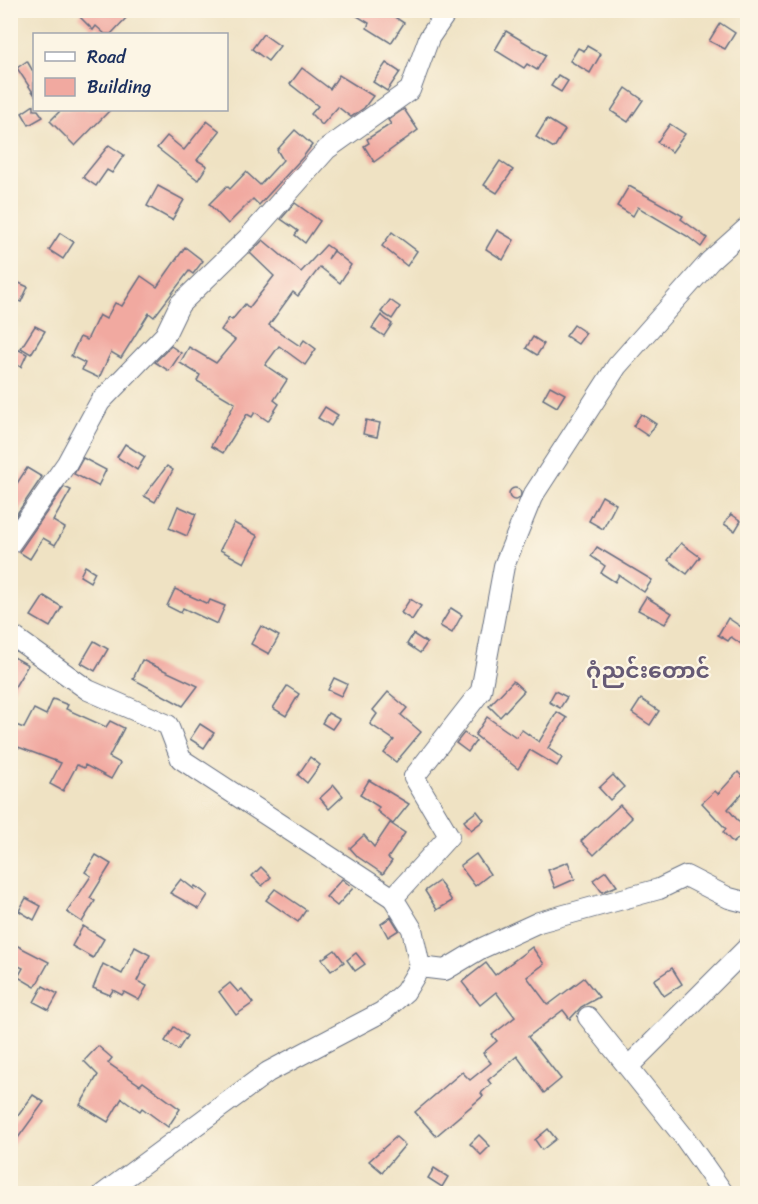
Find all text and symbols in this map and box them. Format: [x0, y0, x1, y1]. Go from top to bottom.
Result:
legend [33, 33, 228, 111]
text: Road [87, 41, 127, 73]
text: Building [87, 71, 151, 103]
district label: ဂုံညင်းတောင် [586, 651, 710, 690]

